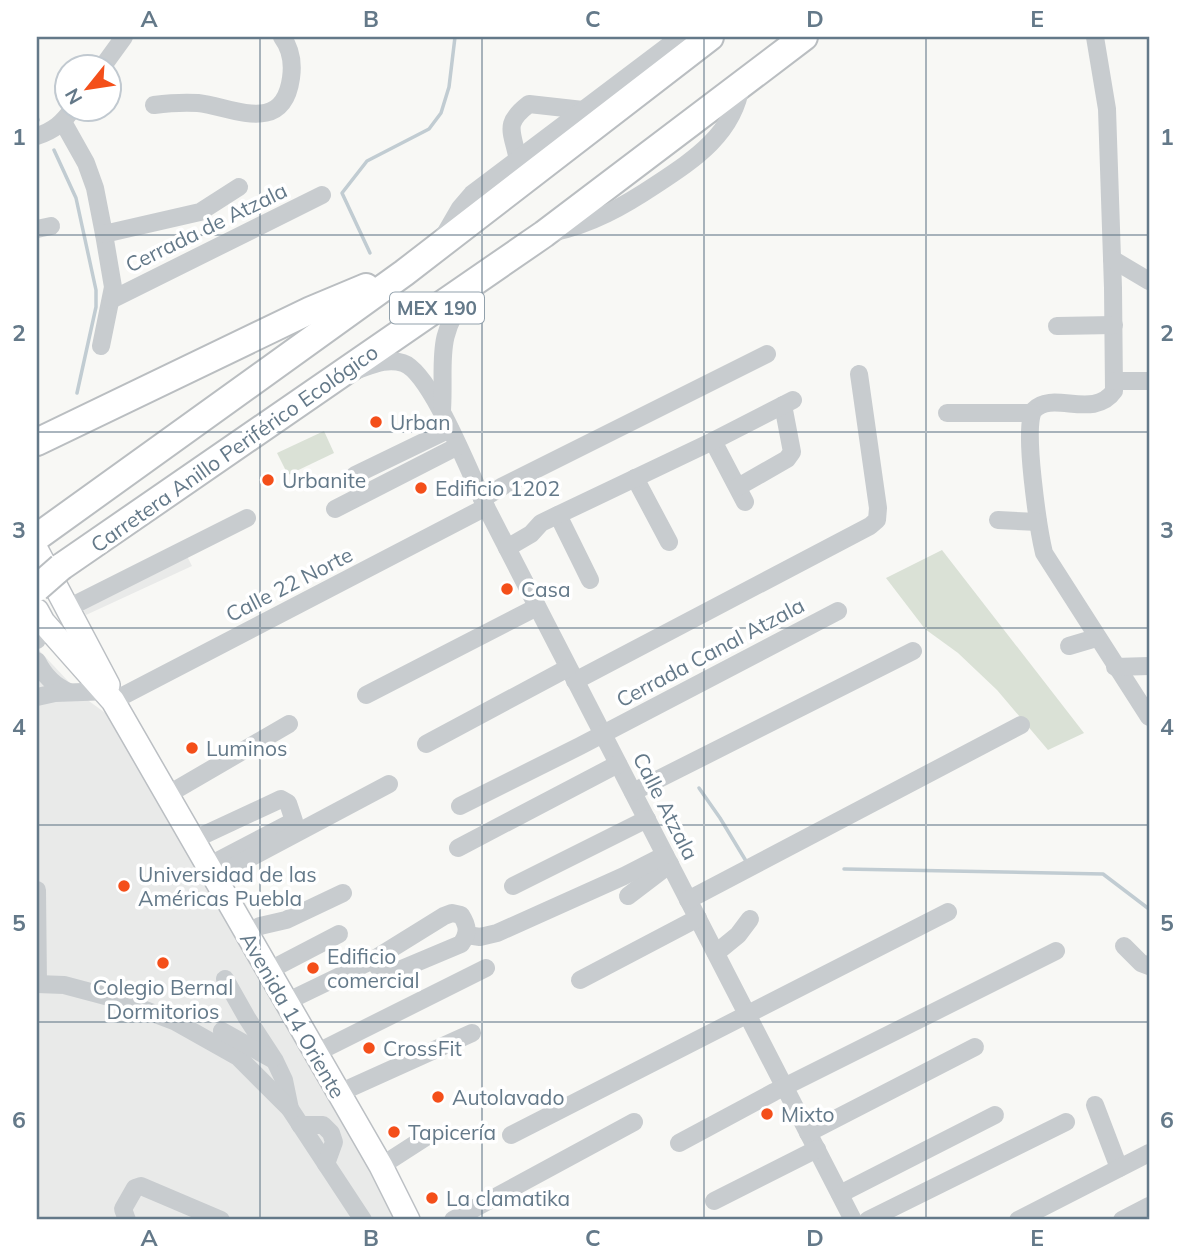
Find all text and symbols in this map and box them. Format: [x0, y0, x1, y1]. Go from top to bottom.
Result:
text: A [140, 4, 158, 33]
text: B [363, 4, 379, 33]
text: C [585, 4, 601, 33]
text: D [806, 4, 824, 33]
text: E [1030, 4, 1044, 33]
north arrow [52, 52, 122, 122]
text: N [59, 84, 87, 109]
text: 1 [12, 122, 26, 151]
text: 1 [1160, 122, 1174, 151]
street label: Cerrada de Atzala [121, 177, 291, 277]
road number: MEX 190 [390, 292, 484, 324]
text: 2 [12, 318, 26, 347]
text: 2 [1160, 318, 1174, 347]
street label: Carretera Anillo Periférico Ecológico [85, 339, 383, 557]
place label: Urban [390, 409, 450, 435]
marker: Urban [368, 414, 384, 430]
place label: Urbanite [282, 467, 366, 493]
marker: Urbanite [260, 472, 276, 488]
place label: Edificio 1202 [435, 475, 560, 501]
marker: Edificio 1202 [413, 480, 429, 496]
text: 3 [12, 515, 26, 544]
text: 3 [1160, 515, 1174, 544]
street label: Calle 22 Norte [221, 541, 357, 627]
place label: Casa [521, 576, 571, 602]
marker: Casa [499, 581, 515, 597]
street label: Cerrada Canal Atzala [612, 591, 808, 713]
text: 4 [12, 712, 26, 741]
text: 4 [1160, 712, 1174, 741]
place label: Luminos [206, 735, 288, 761]
marker: Luminos [184, 740, 200, 756]
street label: Calle Atzala [628, 748, 704, 864]
place label: Universidad de las Américas Puebla [138, 861, 317, 911]
marker: Universidad de las Américas Puebla [116, 878, 132, 894]
text: 5 [12, 908, 26, 937]
text: 5 [1160, 908, 1174, 937]
street label: Avenida 14 Oriente [235, 927, 351, 1103]
place label: Edificio comercial [327, 943, 420, 993]
marker: Colegio Bernal Dormitorios [155, 955, 171, 971]
marker: Edificio comercial [305, 960, 321, 976]
place label: Colegio Bernal Dormitorios [93, 974, 233, 1024]
place label: CrossFit [383, 1035, 462, 1061]
marker: CrossFit [361, 1040, 377, 1056]
place label: Autolavado [452, 1084, 564, 1110]
marker: Autolavado [430, 1089, 446, 1105]
place label: Mixto [781, 1101, 835, 1127]
text: 6 [12, 1105, 26, 1134]
text: 6 [1160, 1105, 1174, 1134]
marker: Mixto [759, 1106, 775, 1122]
place label: Tapicería [408, 1119, 496, 1145]
marker: Tapicería [386, 1124, 402, 1140]
place label: La clamatika [446, 1185, 570, 1211]
marker: La clamatika [424, 1190, 440, 1206]
text: A [140, 1223, 158, 1252]
text: B [363, 1223, 379, 1252]
text: C [585, 1223, 601, 1252]
text: D [806, 1223, 824, 1252]
text: E [1030, 1223, 1044, 1252]

